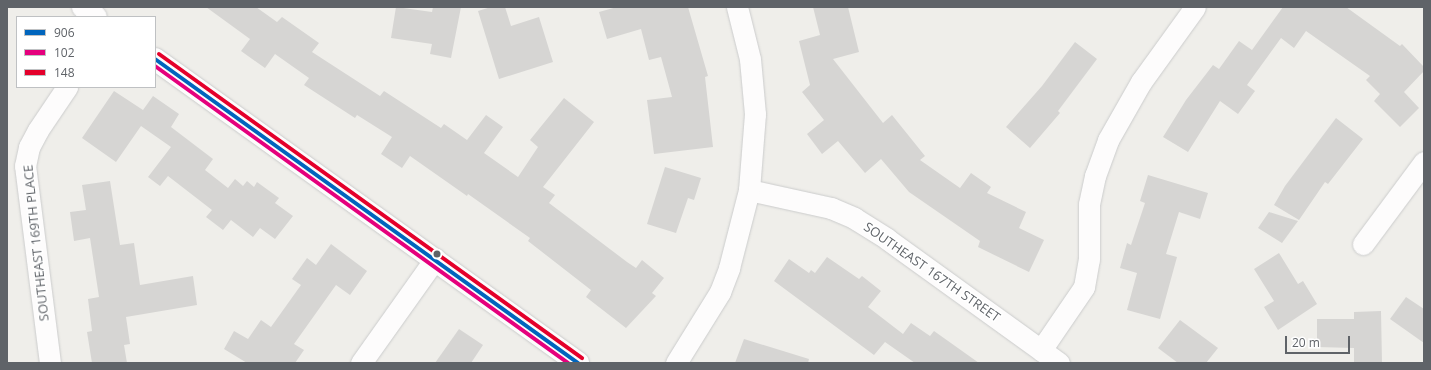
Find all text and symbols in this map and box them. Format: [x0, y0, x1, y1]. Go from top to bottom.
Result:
legend [16, 16, 156, 88]
text: 906 [54, 24, 75, 41]
text: 102 [54, 44, 75, 61]
text: 148 [54, 64, 75, 81]
street label: SOUTHEAST 169TH PLACE [20, 164, 52, 322]
street label: SOUTHEAST 167TH STREET [861, 219, 1003, 325]
unlabelled marker [432, 249, 442, 259]
scale bar [1287, 328, 1352, 354]
text: 20 m [1292, 334, 1320, 351]

